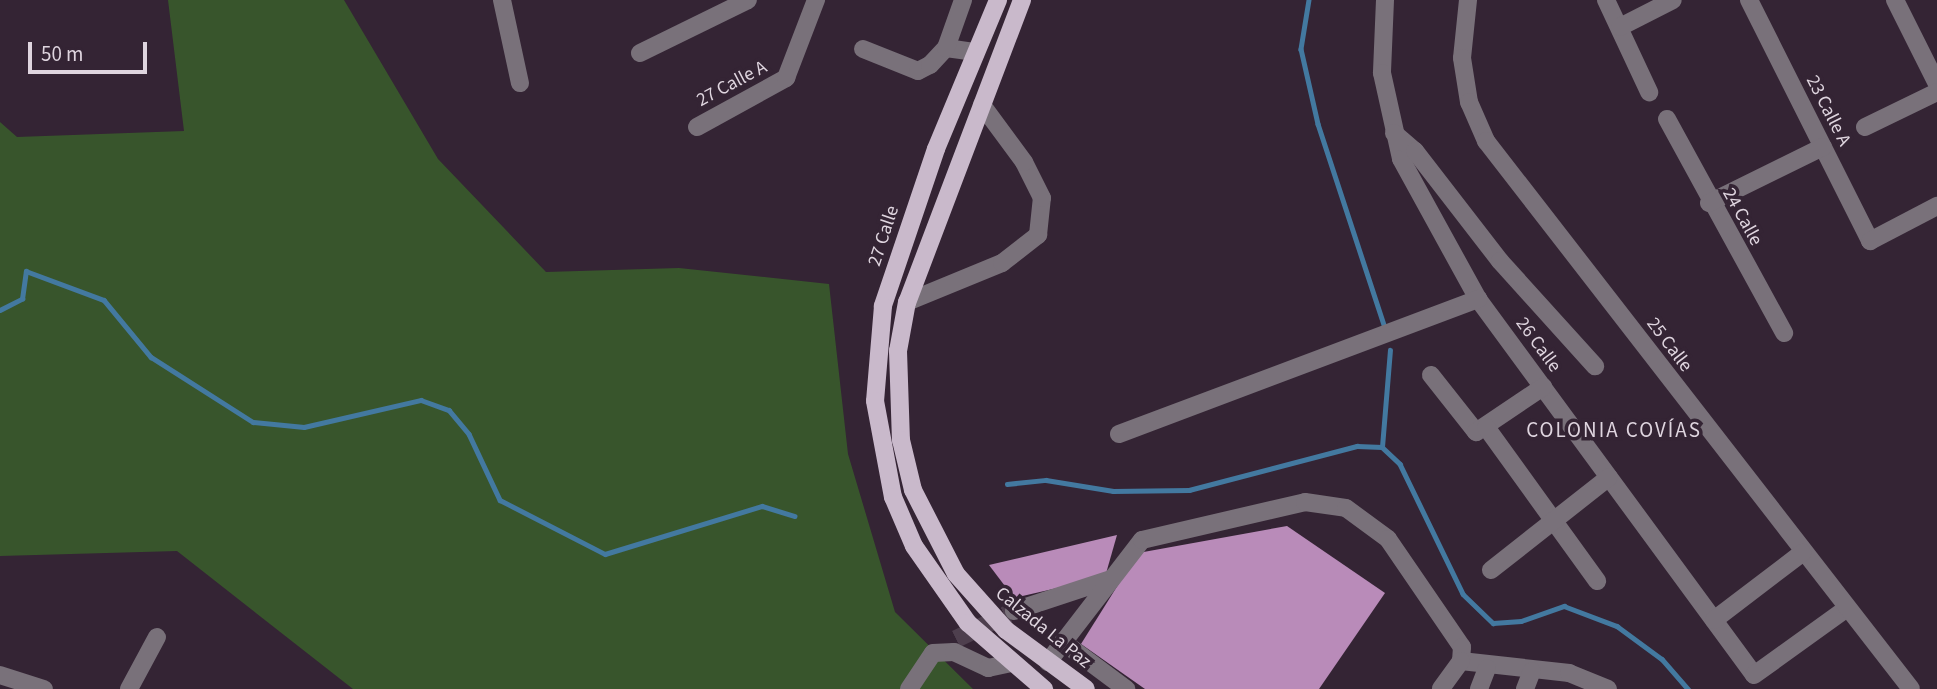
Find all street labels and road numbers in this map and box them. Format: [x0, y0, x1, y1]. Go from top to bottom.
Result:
street label: 27 Calle A [693, 56, 771, 112]
street label: 23 Calle A [1801, 72, 1855, 150]
street label: 24 Calle [1717, 184, 1767, 250]
street label: 27 Calle [864, 203, 904, 269]
street label: 26 Calle [1510, 313, 1566, 377]
street label: 25 Calle [1641, 313, 1697, 377]
street label: Calzada La Paz [991, 582, 1095, 674]

